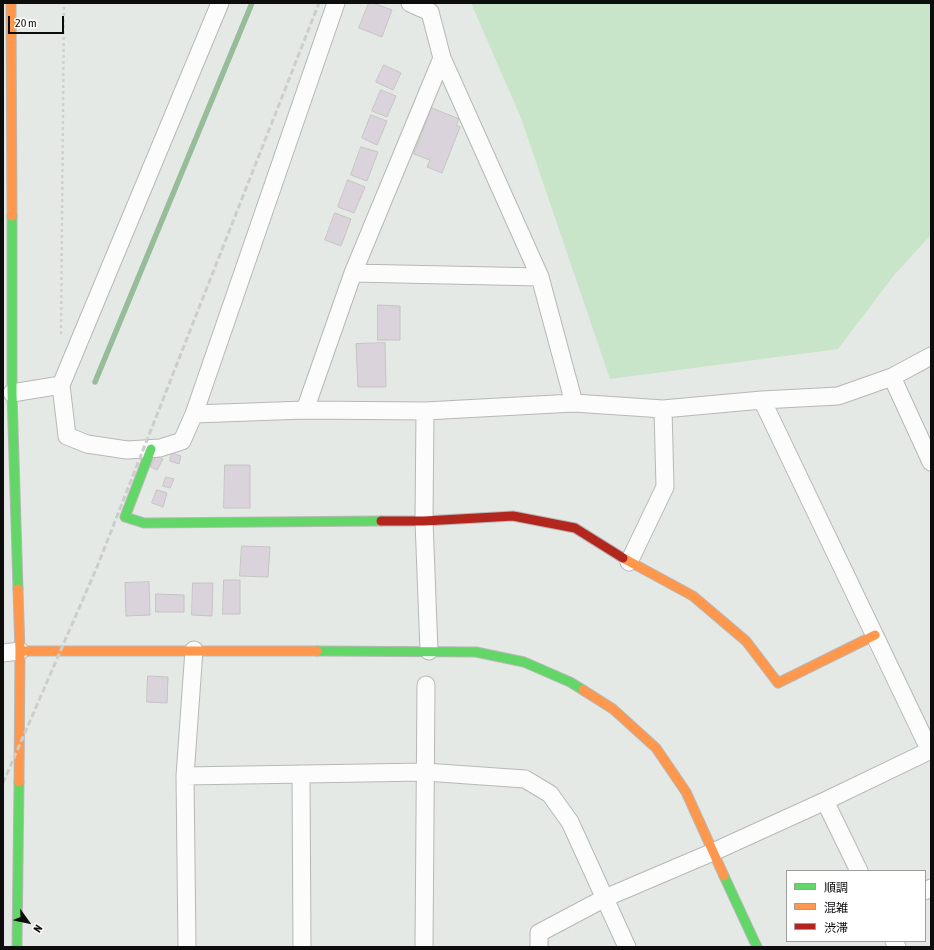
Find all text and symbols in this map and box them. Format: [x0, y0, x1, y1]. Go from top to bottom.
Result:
scale bar [10, 8, 66, 34]
text: 20 m [15, 16, 37, 30]
legend [786, 870, 926, 942]
text: 順調 [824, 881, 848, 895]
text: 混雑 [824, 901, 848, 915]
north arrow [8, 902, 48, 942]
text: 渋滞 [824, 921, 848, 935]
text: N [31, 923, 45, 935]

